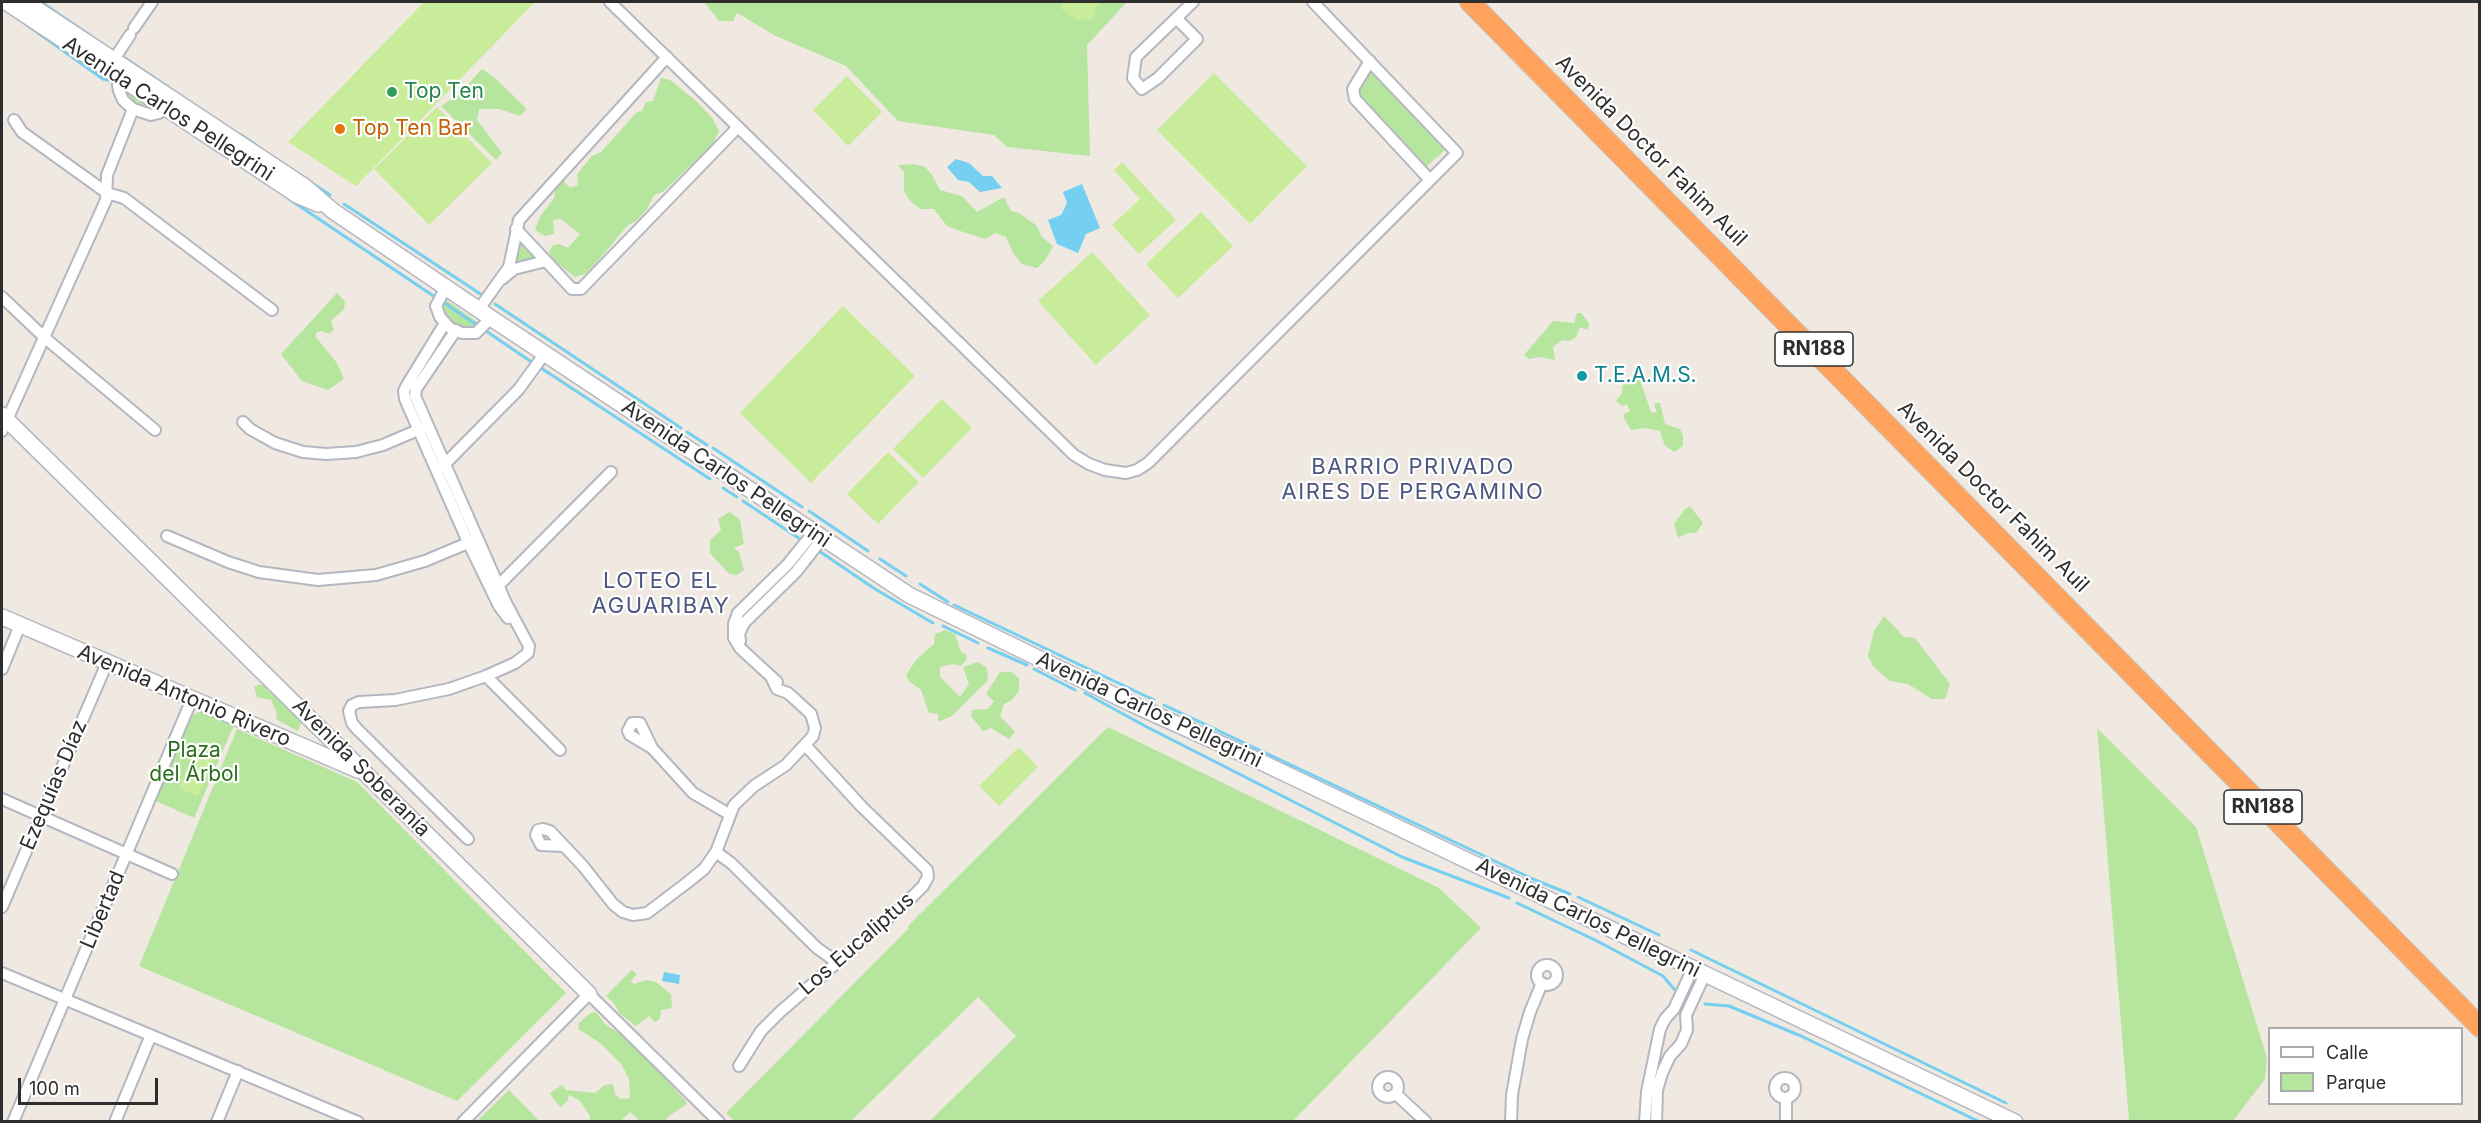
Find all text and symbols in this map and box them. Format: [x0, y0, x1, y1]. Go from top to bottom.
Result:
street label: Avenida Carlos Pellegrini [58, 31, 278, 187]
street label: Avenida Doctor Fahim Auil [1550, 50, 1752, 252]
place label: Top Ten [404, 79, 484, 105]
marker: Top Ten [385, 85, 399, 99]
place label: Top Ten Bar [352, 116, 471, 142]
marker: Top Ten Bar [333, 122, 347, 136]
road number: RN188 [1775, 332, 1853, 366]
place label: T.E.A.M.S. [1594, 363, 1697, 389]
marker: T.E.A.M.S. [1575, 369, 1589, 383]
street label: Avenida Carlos Pellegrini [617, 395, 835, 553]
street label: Avenida Doctor Fahim Auil [1892, 396, 2094, 598]
district label: BARRIO PRIVADO AIRES DE PERGAMINO [1282, 454, 1544, 506]
district label: LOTEO EL AGUARIBAY [592, 568, 730, 620]
street label: Avenida Antonio Rivero [74, 640, 294, 752]
street label: Avenida Carlos Pellegrini [1032, 647, 1266, 773]
street label: Avenida Soberanía [287, 694, 435, 842]
street label: Ezequías Díaz [15, 716, 93, 854]
park label: Plaza del Árbol [149, 738, 239, 788]
road number: RN188 [2224, 790, 2302, 824]
street label: Avenida Carlos Pellegrini [1472, 853, 1704, 983]
street label: Libertad [75, 867, 131, 953]
street label: Los Eucaliptus [794, 887, 920, 1001]
legend [2268, 1027, 2463, 1105]
text: Calle [2326, 1042, 2368, 1063]
scale bar [21, 1066, 160, 1104]
text: Parque [2326, 1072, 2386, 1093]
text: 100 m [29, 1078, 80, 1099]

